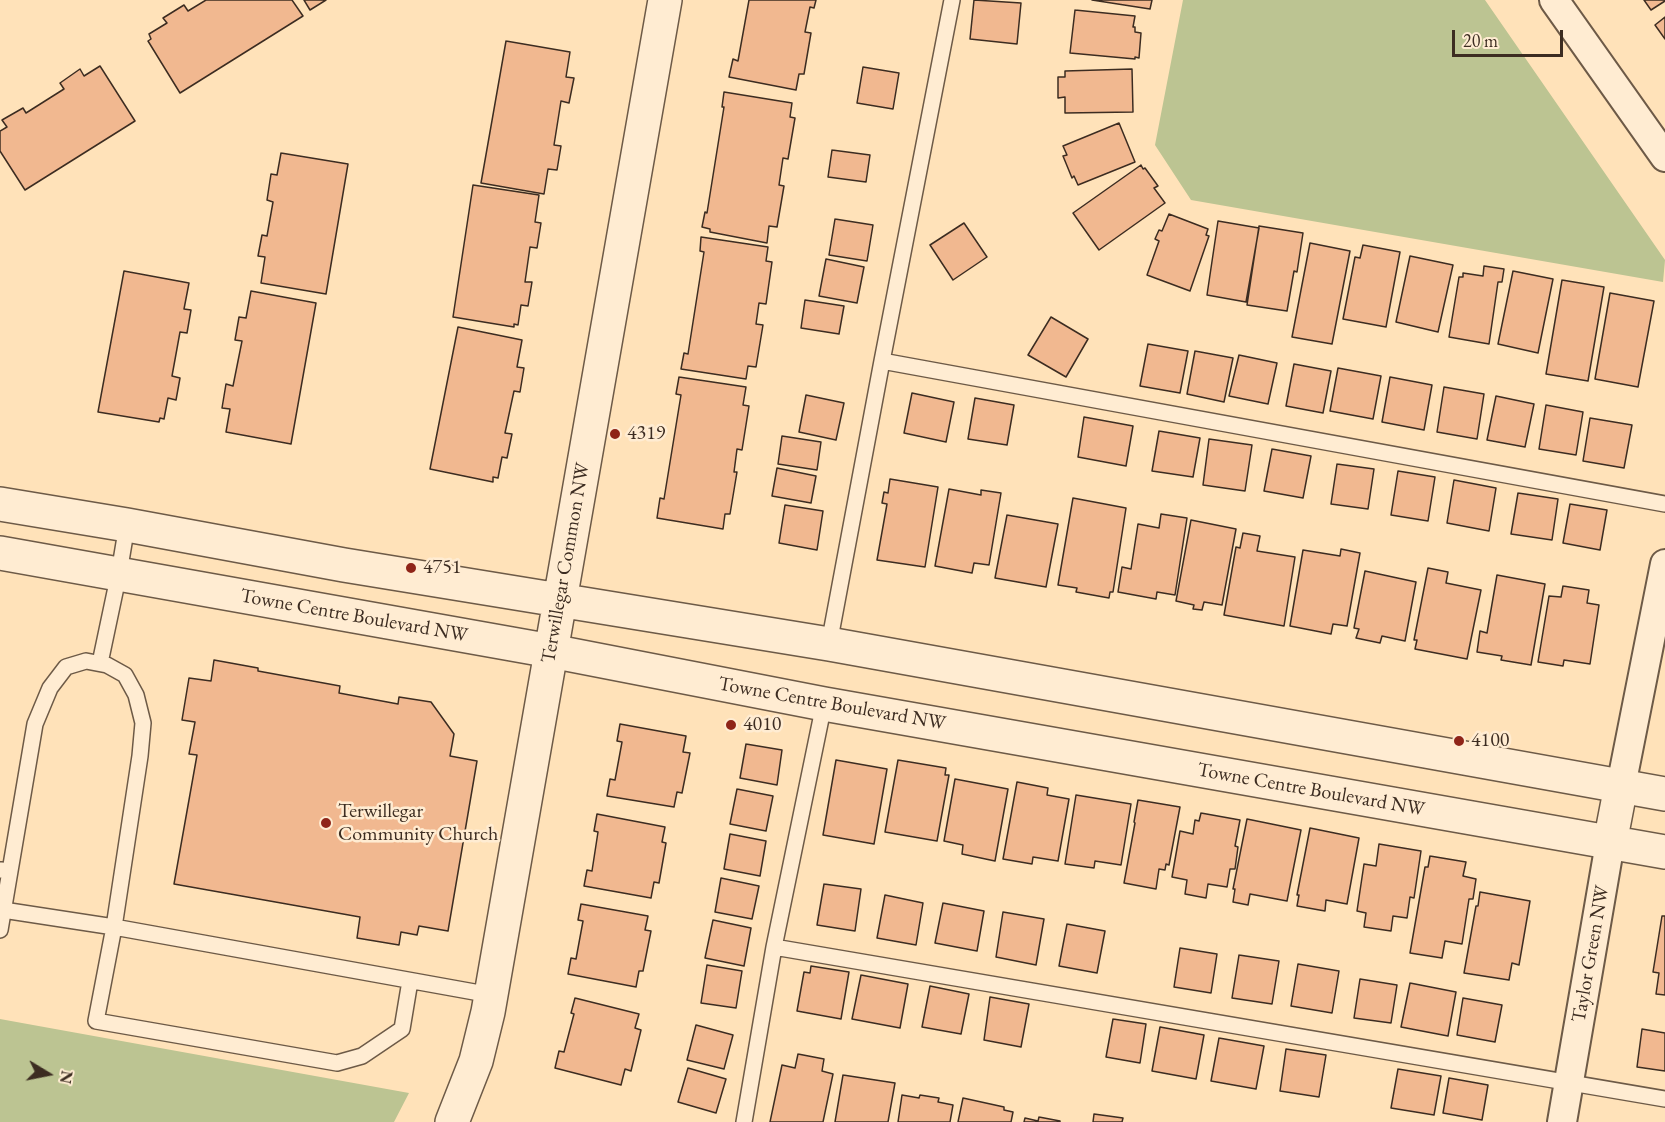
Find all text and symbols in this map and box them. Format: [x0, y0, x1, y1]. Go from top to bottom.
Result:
scale bar [1455, 18, 1566, 56]
text: 20 m [1463, 29, 1498, 52]
place label: 4319 [627, 422, 665, 446]
marker: 4319 [608, 427, 622, 441]
street label: Terwillegar Common NW [537, 461, 595, 665]
place label: 4751 [423, 556, 461, 580]
marker: 4751 [404, 561, 418, 575]
street label: Towne Centre Boulevard NW [238, 584, 470, 648]
street label: Towne Centre Boulevard NW [716, 672, 948, 736]
place label: 4010 [743, 713, 781, 737]
marker: 4010 [724, 718, 738, 732]
place label: 4100 [1471, 729, 1509, 753]
marker: 4100 [1452, 734, 1466, 748]
street label: Towne Centre Boulevard NW [1195, 758, 1427, 822]
place label: Terwillegar Community Church [338, 800, 498, 847]
marker: Terwillegar Community Church [319, 816, 333, 830]
street label: Taylor Green NW [1567, 884, 1615, 1024]
north arrow [18, 1044, 78, 1104]
text: N [55, 1069, 78, 1085]

